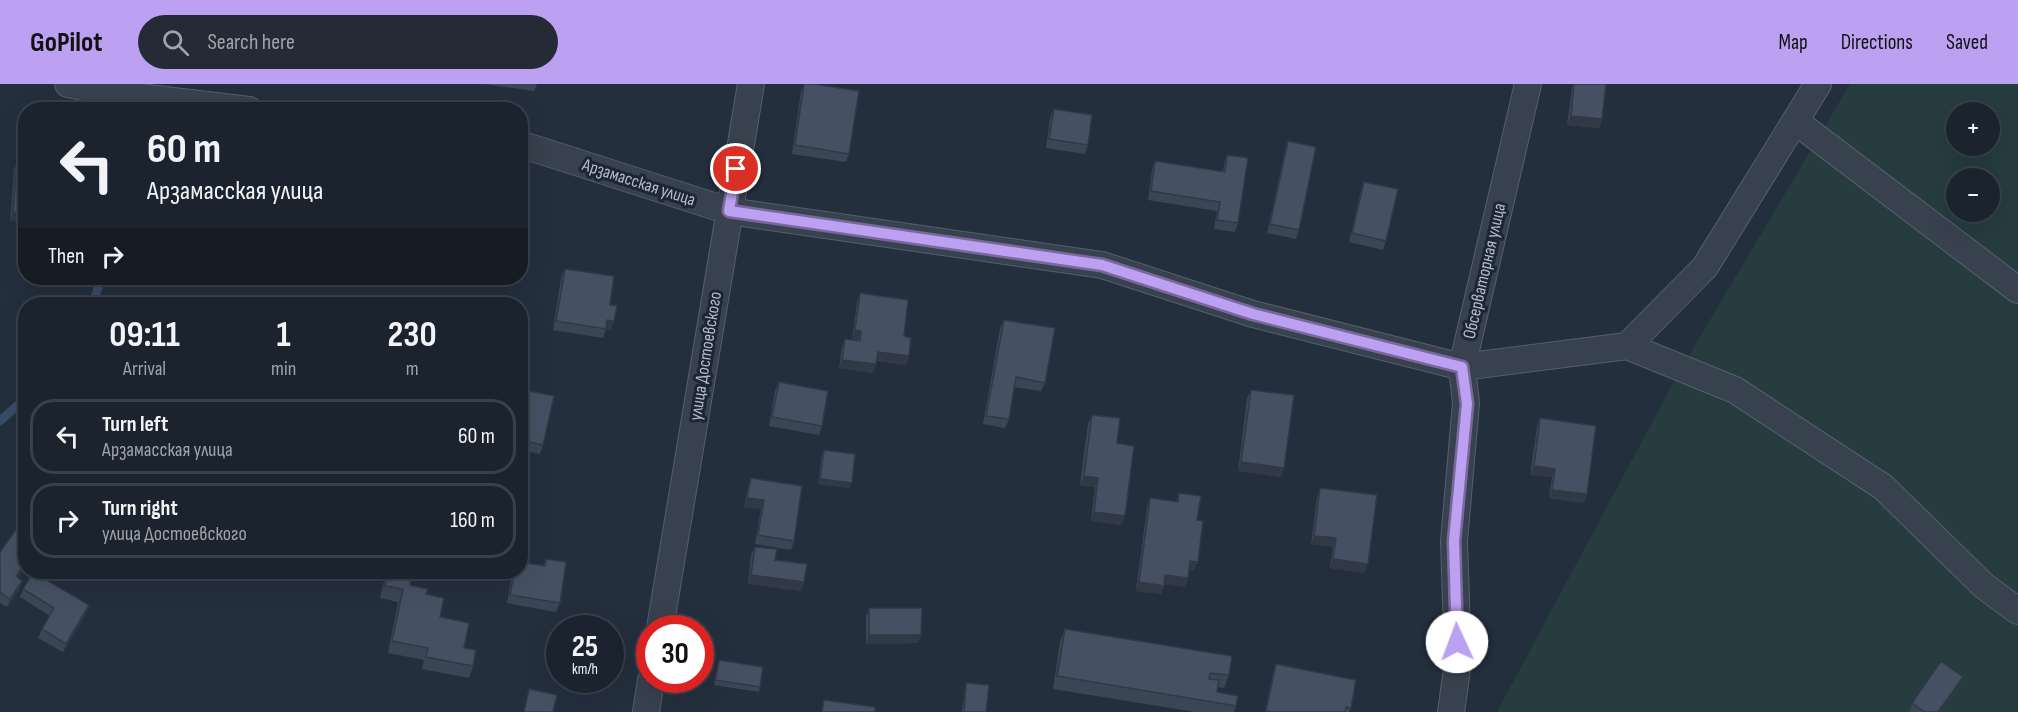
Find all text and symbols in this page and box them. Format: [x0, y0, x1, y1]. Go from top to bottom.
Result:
search box [138, 15, 558, 69]
text: GoPilot [30, 26, 102, 59]
icon: search [159, 26, 192, 59]
text: Search here [207, 29, 295, 56]
text: Map [1778, 30, 1808, 55]
text: Directions [1841, 30, 1913, 55]
text: Saved [1946, 30, 1988, 55]
map controls [1946, 102, 2000, 222]
button: + [1946, 102, 2000, 156]
text: 60 m [147, 124, 221, 175]
icon: left [48, 126, 126, 204]
pin [710, 143, 761, 194]
icon: arrive [719, 152, 752, 185]
street label: Арзамасская улица [579, 154, 698, 211]
button: − [1946, 168, 2000, 222]
text: Арзамасская улица [147, 175, 323, 207]
street label: Обсерваторная улица [1459, 201, 1510, 341]
icon: right [96, 240, 129, 273]
text: Then [48, 243, 84, 270]
street label: улица Достоевского [685, 290, 726, 422]
text: 09:11 [109, 314, 180, 357]
text: 1 [277, 314, 291, 357]
text: 230 [388, 314, 437, 357]
text: Arrival [123, 357, 166, 381]
text: min [271, 357, 296, 381]
text: m [406, 357, 419, 381]
text: Turn left [102, 411, 168, 438]
icon: left [51, 420, 84, 453]
text: 60 m [458, 423, 495, 450]
text: Арзамасская улица [102, 438, 233, 462]
text: Turn right [102, 495, 178, 522]
icon: right [51, 504, 84, 537]
text: 160 m [450, 507, 495, 534]
text: улица Достоевского [102, 522, 247, 546]
position arrow [1425, 610, 1489, 674]
speed limit sign: 30 [636, 615, 714, 693]
text: 25 [572, 629, 598, 665]
text: km/h [572, 660, 598, 679]

